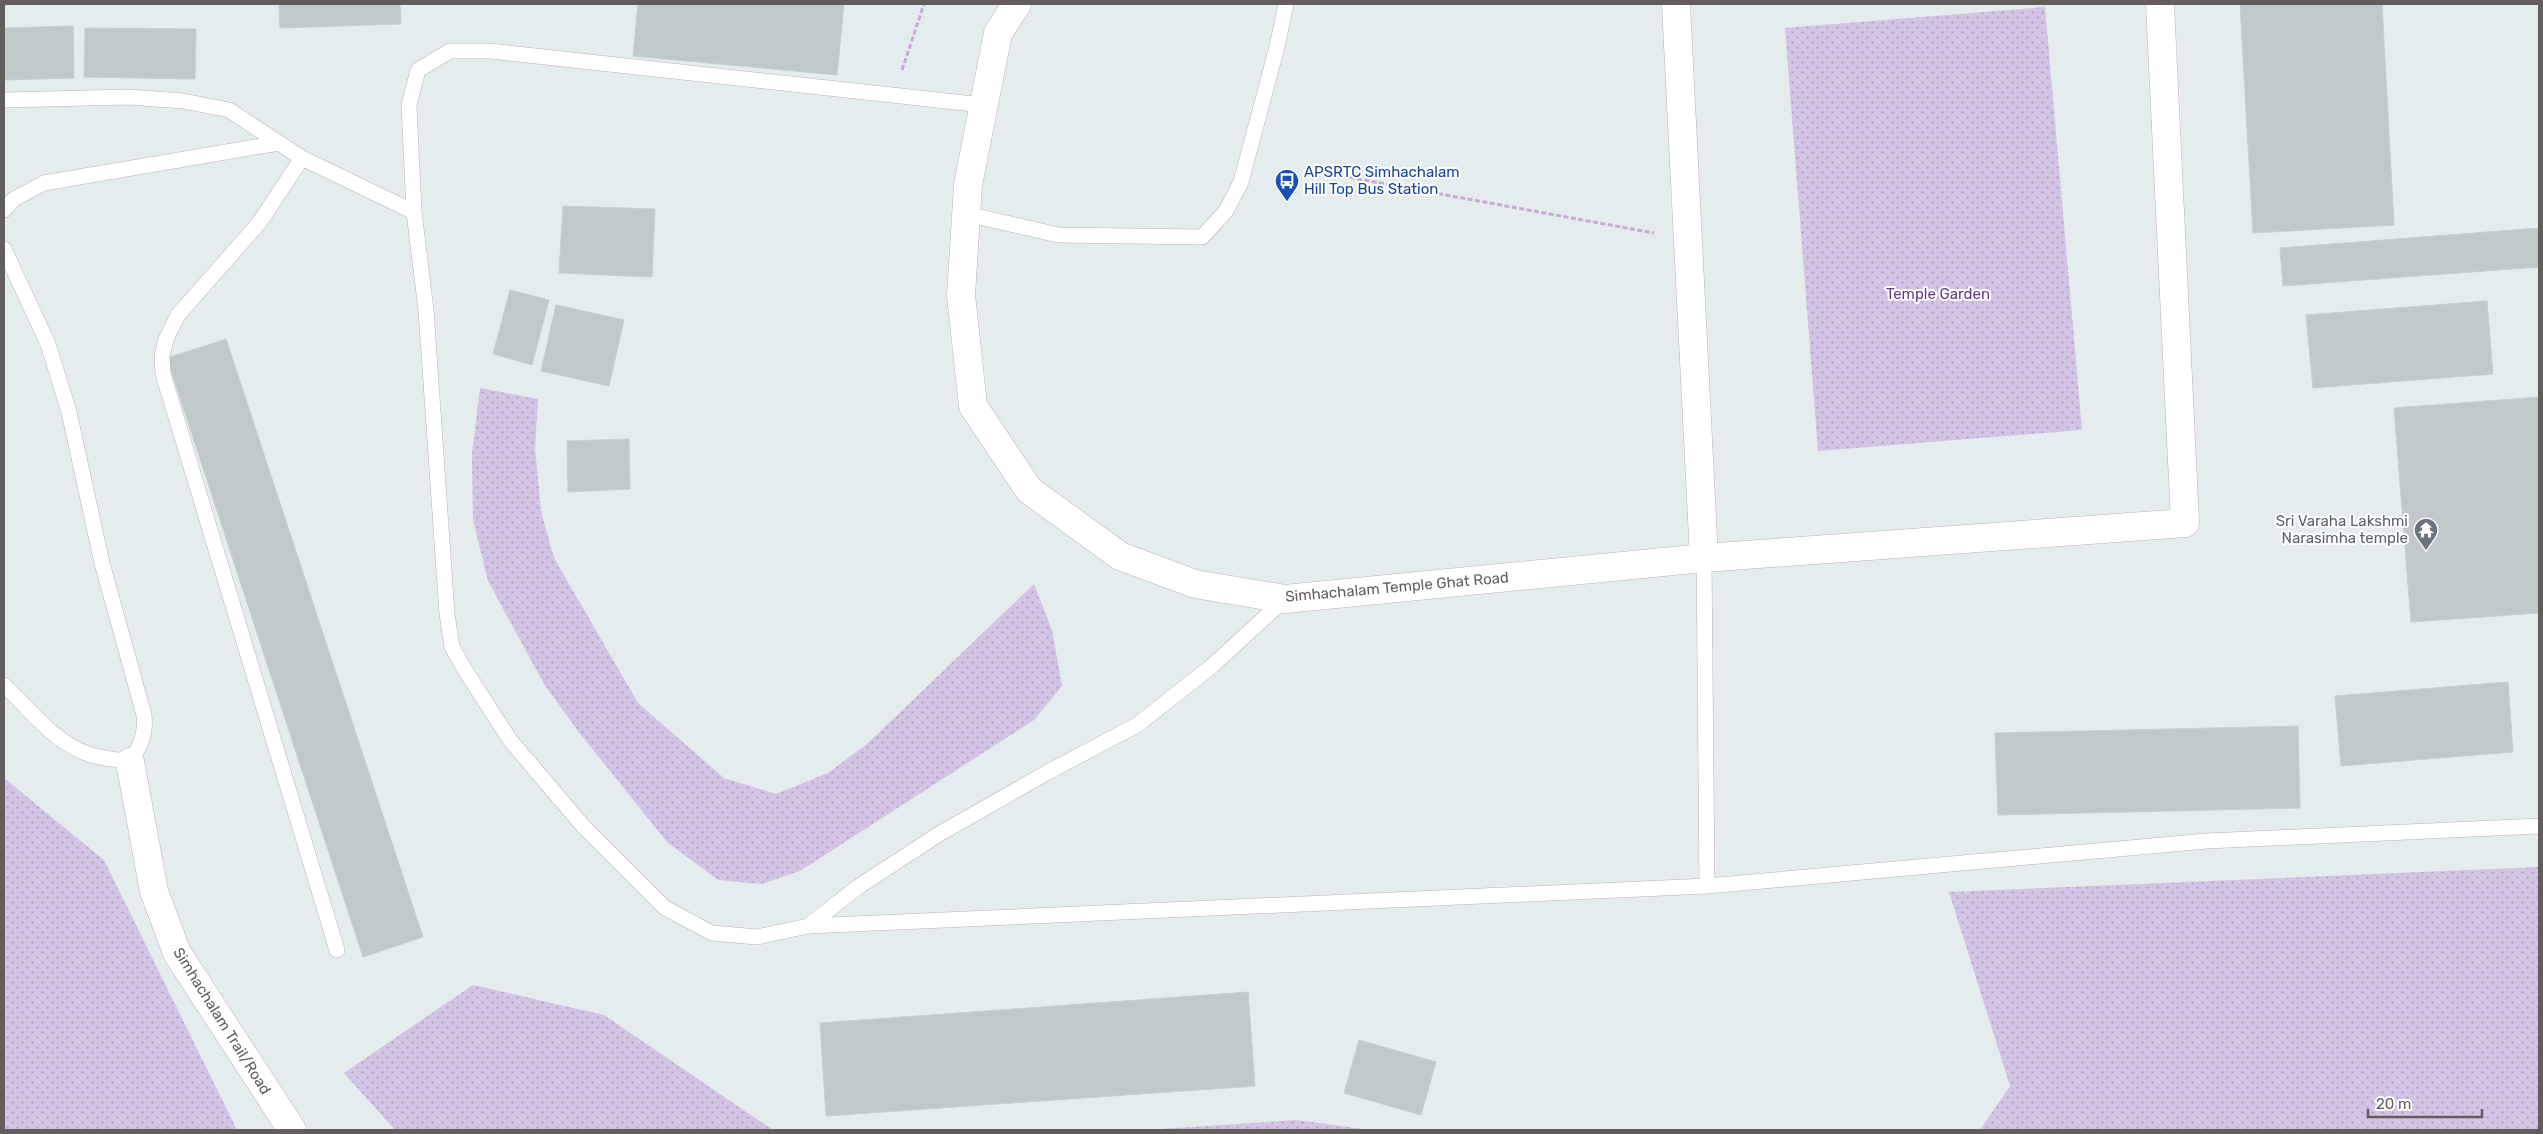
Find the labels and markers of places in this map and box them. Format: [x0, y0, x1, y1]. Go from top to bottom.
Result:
place label: APSRTC Simhachalam Hill Top Bus Station [1304, 163, 1460, 198]
bus stop icon: APSRTC Simhachalam Hill Top Bus Station [1274, 168, 1300, 202]
place label: Sri Varaha Lakshmi Narasimha temple [2276, 512, 2408, 547]
temple icon: Sri Varaha Lakshmi Narasimha temple [2413, 517, 2439, 551]

